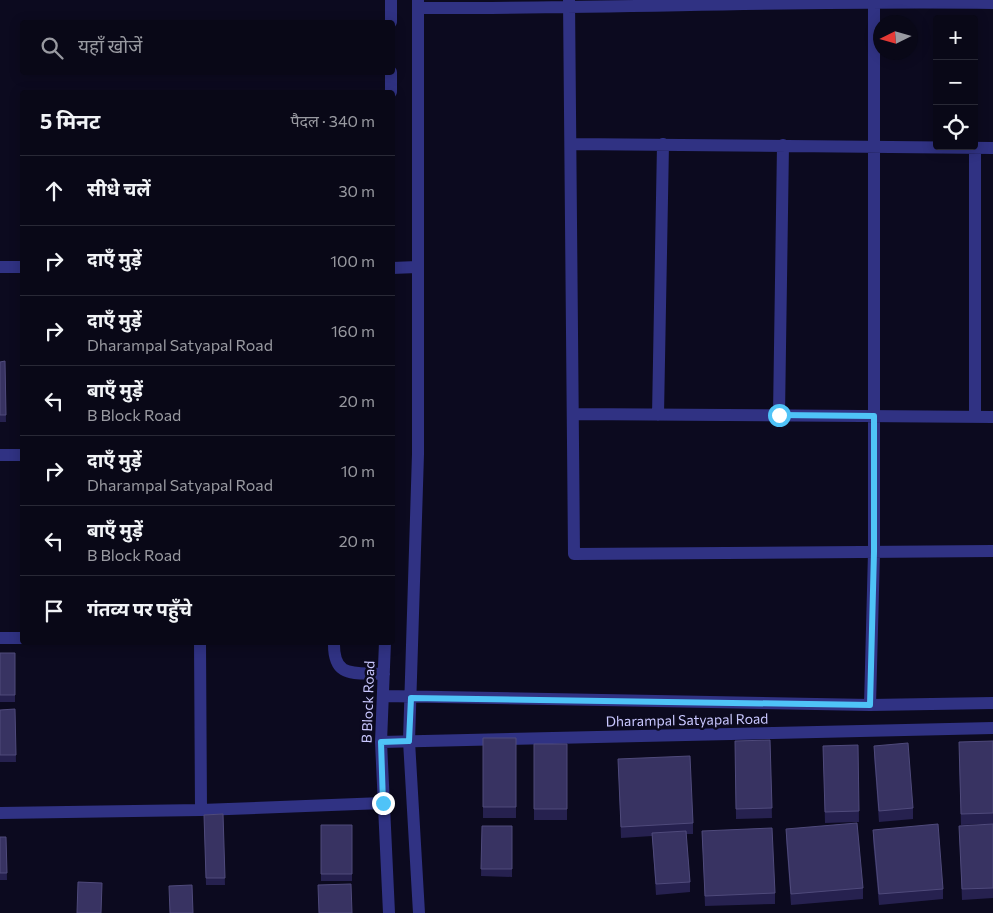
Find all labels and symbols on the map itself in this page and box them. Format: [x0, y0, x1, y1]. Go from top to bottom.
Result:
north arrow [873, 15, 918, 60]
route start [768, 404, 791, 427]
street label: B Block Road [358, 660, 377, 744]
street label: Dharampal Satyapal Road [605, 710, 768, 729]
route end [372, 792, 395, 815]

